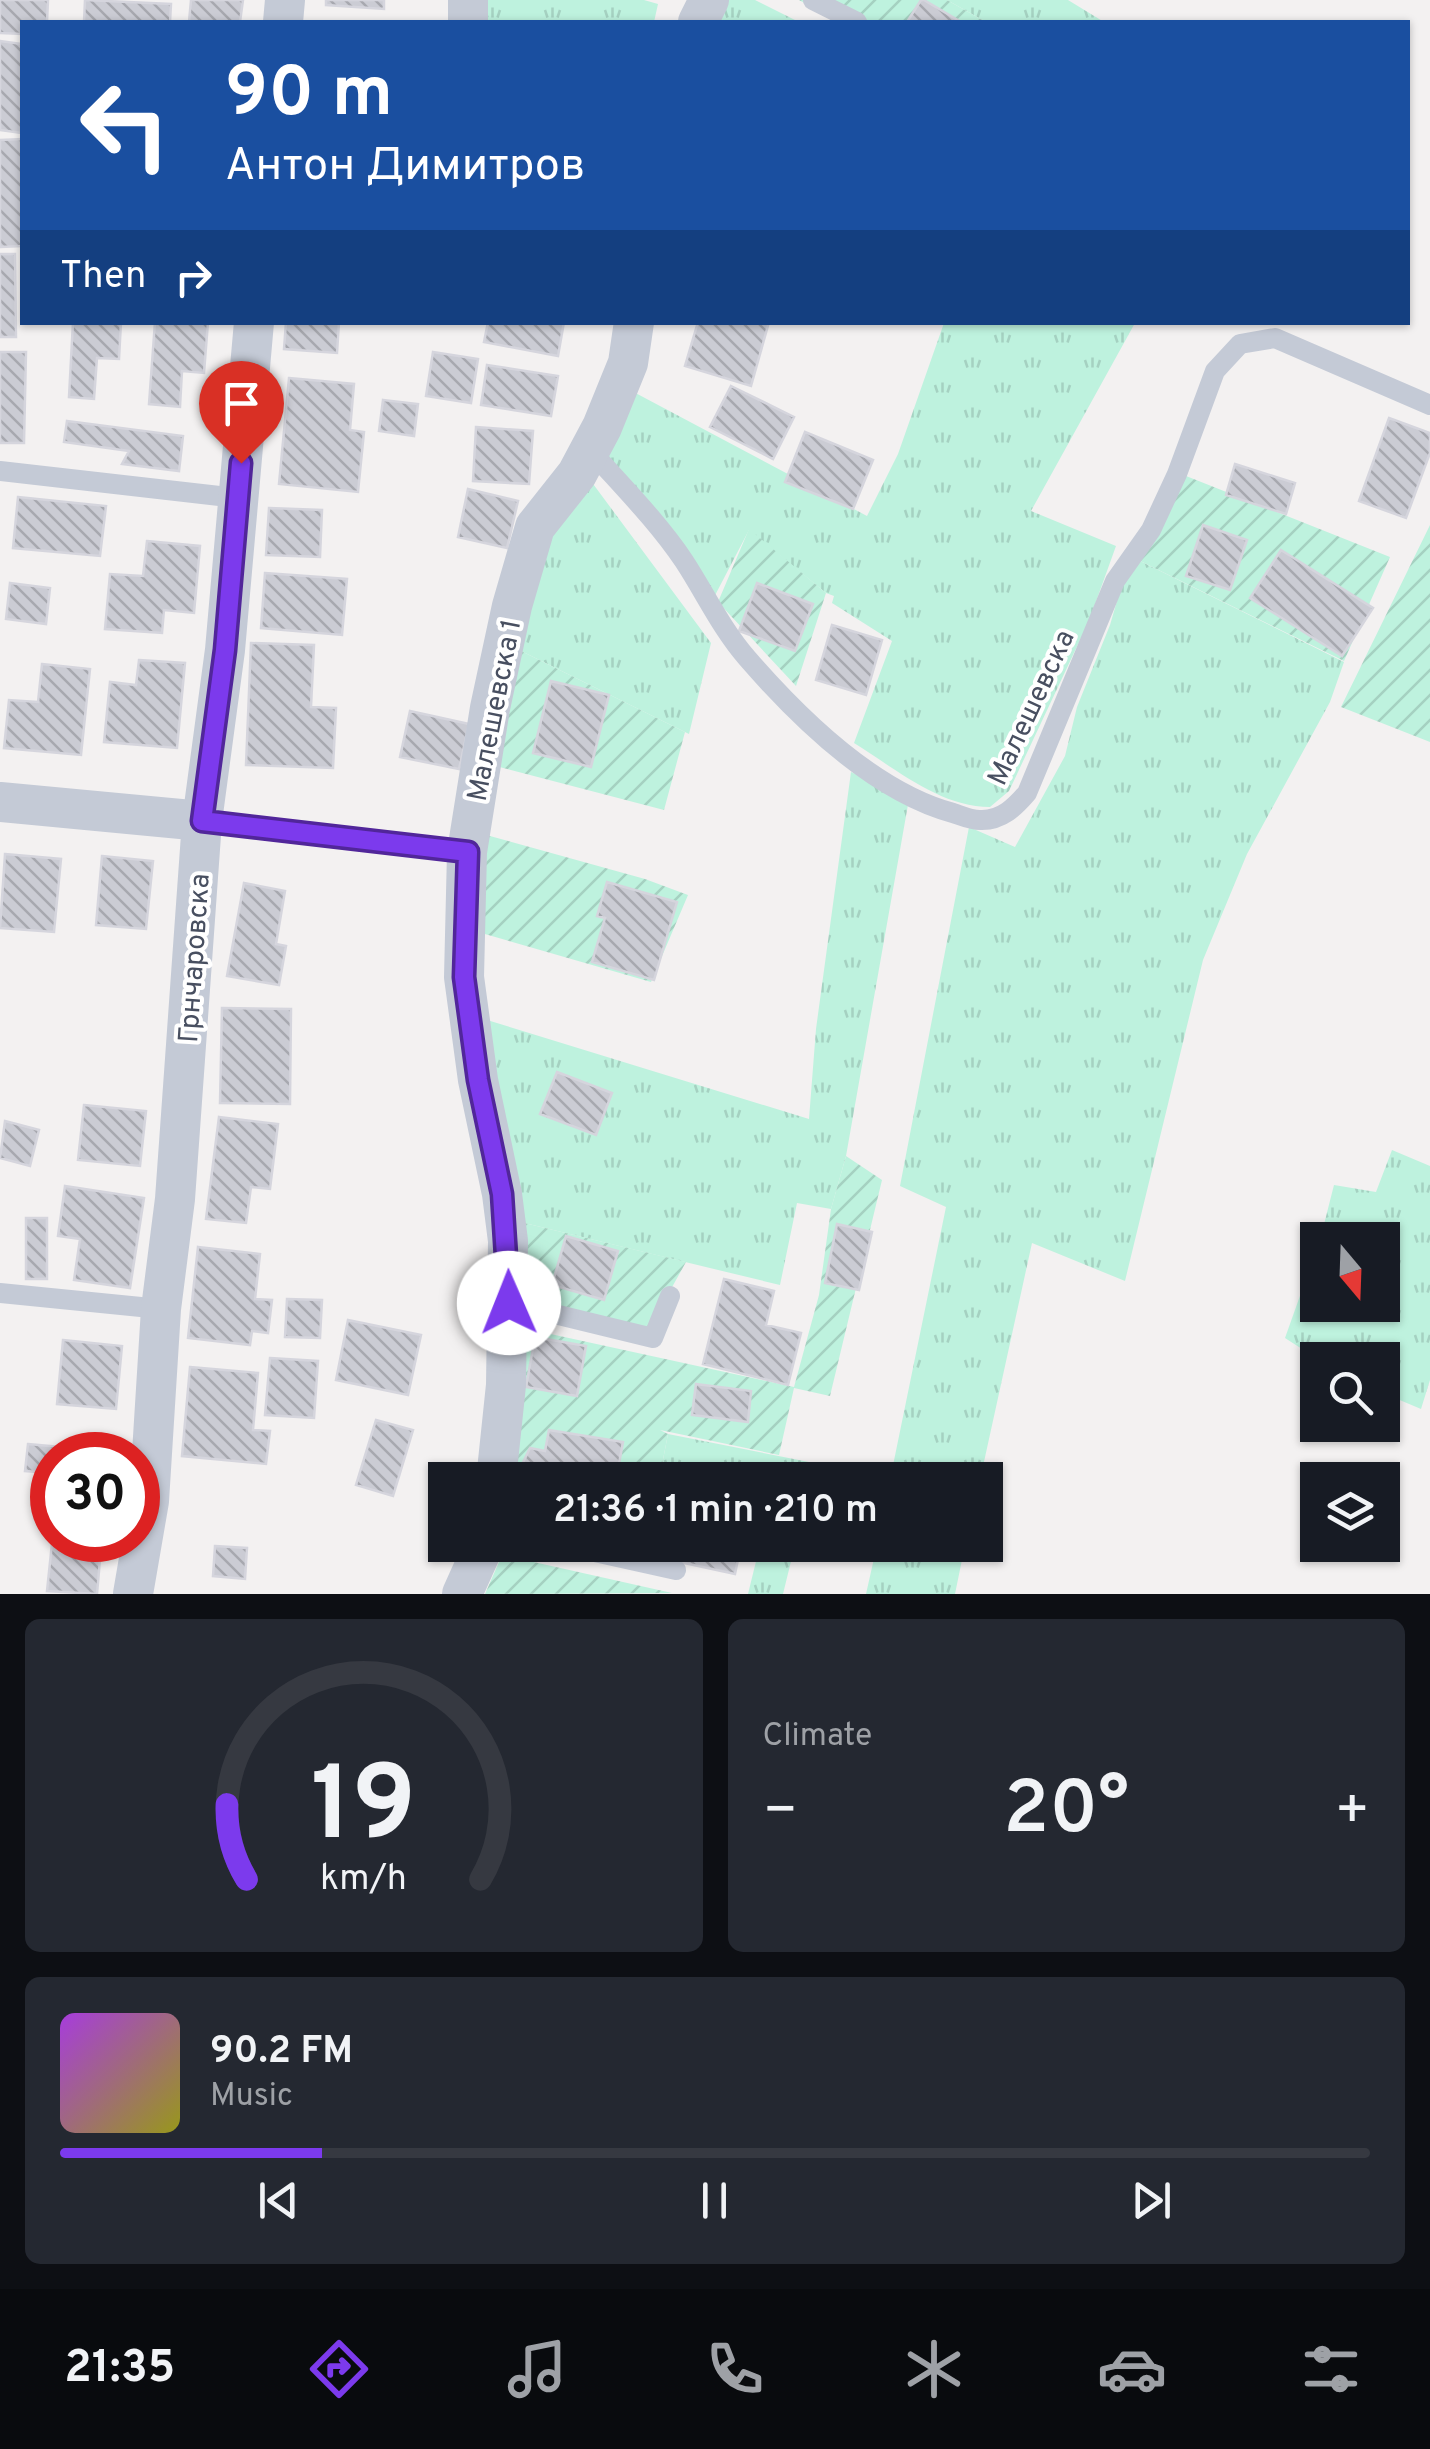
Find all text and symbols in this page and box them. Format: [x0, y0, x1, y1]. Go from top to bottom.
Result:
text: 90 m [225, 52, 393, 141]
icon: left [60, 60, 190, 190]
text: Антон Димитров [225, 139, 585, 196]
icon: right [166, 250, 221, 305]
text: Then [60, 253, 146, 302]
pin [199, 361, 284, 464]
icon: arrive [214, 376, 269, 431]
street label: Малешевска 1 [461, 616, 531, 805]
street label: Малешевска [981, 625, 1084, 792]
street label: Грнчаровска [172, 872, 220, 1044]
north arrow [1300, 1222, 1400, 1322]
map controls [1300, 1222, 1400, 1562]
position arrow [457, 1251, 561, 1355]
button: search [1300, 1342, 1400, 1442]
speed limit sign: 30 [30, 1432, 160, 1562]
button: layers [1300, 1462, 1400, 1562]
text: 21:36 · 1 min · 210 m [553, 1487, 878, 1536]
text: Climate [763, 1717, 872, 1757]
text: 19 [311, 1745, 417, 1877]
text: 20° [1003, 1765, 1129, 1860]
text: − [763, 1778, 798, 1848]
text: + [1335, 1778, 1370, 1848]
text: km/h [320, 1857, 407, 1903]
text: 90.2 FM [210, 2028, 353, 2077]
text: Music [210, 2077, 293, 2117]
icon: previous [251, 2173, 306, 2228]
icon: pause [687, 2173, 742, 2228]
icon: next [1124, 2173, 1179, 2228]
icon: directions [304, 2334, 374, 2404]
icon: music [502, 2334, 572, 2404]
icon: phone [700, 2334, 770, 2404]
icon: climate [899, 2334, 969, 2404]
icon: car [1097, 2334, 1167, 2404]
icon: filters [1296, 2334, 1366, 2404]
text: 21:35 [64, 2341, 175, 2398]

